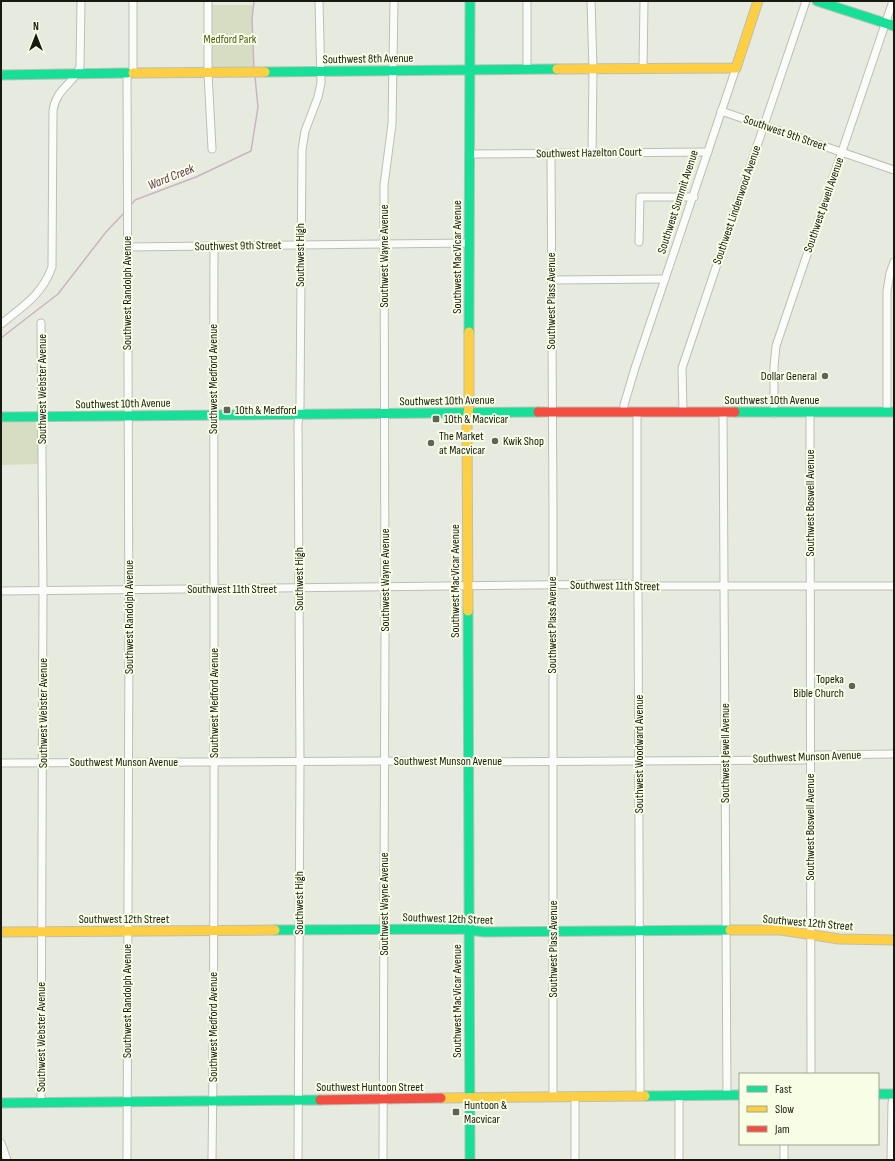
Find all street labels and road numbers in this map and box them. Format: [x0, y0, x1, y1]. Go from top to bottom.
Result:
street label: Southwest 8th Avenue [323, 51, 414, 67]
street label: Southwest 9th Street [742, 112, 829, 154]
street label: Southwest Lindenwood Avenue [710, 143, 764, 267]
street label: Southwest Hazelton Court [536, 145, 642, 161]
street label: Southwest Summit Avenue [654, 148, 702, 256]
street label: Southwest Jewell Avenue [801, 155, 847, 255]
street label: Southwest MacVicar Avenue [450, 200, 465, 314]
street label: Southwest Wayne Avenue [377, 204, 392, 308]
street label: Southwest High [293, 223, 308, 287]
street label: Southwest Randolph Avenue [120, 236, 135, 350]
street label: Southwest 9th Street [195, 238, 282, 254]
street label: Southwest Plass Avenue [544, 252, 559, 349]
street label: Southwest Medford Avenue [206, 324, 221, 434]
street label: Southwest Webster Avenue [35, 334, 50, 444]
street label: Southwest 10th Avenue [399, 393, 495, 409]
street label: Southwest 10th Avenue [725, 393, 820, 408]
street label: Southwest 10th Avenue [75, 396, 171, 412]
street label: Southwest Boswell Avenue [803, 449, 818, 557]
street label: Southwest MacVicar Avenue [448, 524, 463, 638]
street label: Southwest Wayne Avenue [378, 528, 393, 632]
street label: Southwest High [292, 547, 307, 611]
street label: Southwest Randolph Avenue [122, 560, 137, 674]
street label: Southwest Plass Avenue [545, 576, 560, 673]
street label: Southwest 11th Street [570, 578, 660, 594]
street label: Southwest 11th Street [187, 582, 277, 597]
street label: Southwest Medford Avenue [207, 648, 222, 758]
street label: Southwest Webster Avenue [36, 658, 51, 768]
street label: Southwest Woodward Avenue [632, 695, 647, 813]
street label: Southwest Jewell Avenue [718, 703, 733, 803]
street label: Southwest Munson Avenue [753, 748, 862, 766]
street label: Southwest Munson Avenue [394, 754, 502, 769]
street label: Southwest Munson Avenue [70, 755, 178, 770]
street label: Southwest Boswell Avenue [803, 773, 818, 881]
street label: Southwest Wayne Avenue [377, 852, 392, 956]
street label: Southwest High [292, 871, 307, 935]
street label: Southwest Plass Avenue [546, 900, 561, 997]
street label: Southwest 12th Street [402, 910, 494, 928]
street label: Southwest 12th Street [79, 912, 170, 927]
street label: Southwest 12th Street [762, 912, 854, 934]
street label: Southwest Randolph Avenue [120, 944, 135, 1058]
street label: Southwest MacVicar Avenue [450, 944, 465, 1058]
street label: Southwest Medford Avenue [206, 972, 221, 1082]
street label: Southwest Webster Avenue [34, 982, 49, 1092]
street label: Southwest Huntoon Street [316, 1080, 424, 1095]

